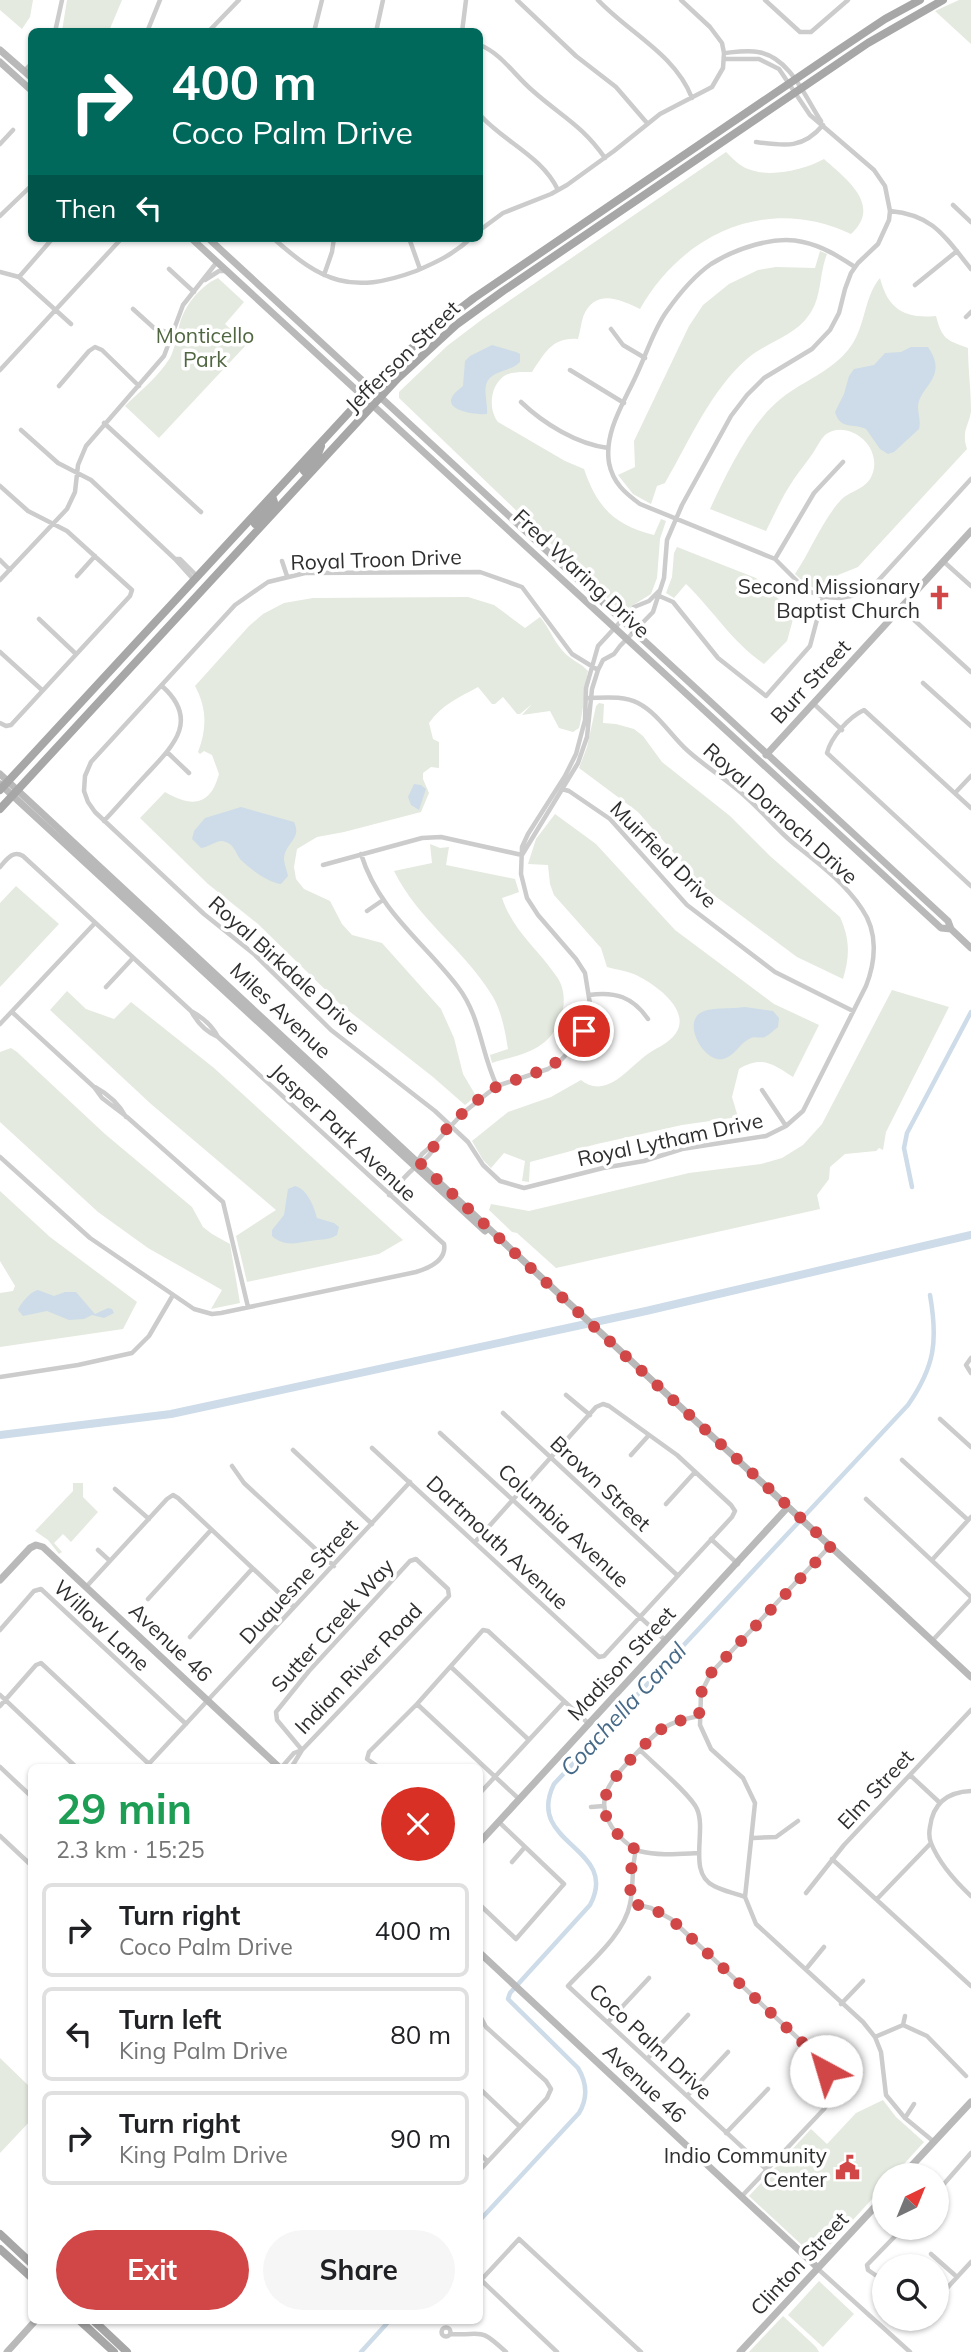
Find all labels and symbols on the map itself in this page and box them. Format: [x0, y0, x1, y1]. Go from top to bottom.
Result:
street label: Jefferson Street [339, 295, 465, 417]
park label: Monticello Park [156, 322, 254, 372]
street label: Fred Waring Drive [508, 503, 656, 643]
street label: Royal Troon Drive [290, 543, 462, 575]
place label: Second Missionary Baptist Church [738, 573, 920, 623]
church icon: Second Missionary Baptist Church [926, 584, 954, 612]
street label: Burr Street [765, 634, 855, 728]
street label: Royal Dornoch Drive [698, 737, 864, 889]
street label: Muirfield Drive [605, 795, 723, 913]
street label: Royal Birkdale Drive [204, 890, 366, 1040]
street label: Miles Avenue [225, 957, 337, 1063]
pin [554, 1001, 614, 1061]
street label: Jasper Park Avenue [266, 1058, 422, 1206]
street label: Royal Lytham Drive [575, 1107, 765, 1171]
street label: Brown Street [545, 1430, 657, 1536]
street label: Columbia Avenue [493, 1458, 635, 1592]
street label: Dartmouth Avenue [422, 1470, 574, 1614]
street label: Duquesne Street [233, 1513, 363, 1649]
street label: Sutter Creek Way [265, 1553, 399, 1697]
street label: Willow Lane [49, 1574, 155, 1676]
street label: Avenue 46 [124, 1597, 218, 1687]
street label: Indian River Road [289, 1597, 427, 1739]
street label: Madison Street [562, 1601, 680, 1725]
water label: Coachella Canal [554, 1636, 693, 1782]
street label: Elm Street [832, 1744, 918, 1834]
street label: Coco Palm Drive [584, 1977, 718, 2105]
position arrow [789, 2034, 863, 2108]
street label: Avenue 46 [598, 2038, 692, 2128]
place label: Indio Community Center [664, 2142, 827, 2192]
public building icon: Indio Community Center [833, 2153, 861, 2181]
north arrow [872, 2163, 948, 2240]
street label: Clinton Street [745, 2206, 853, 2320]

